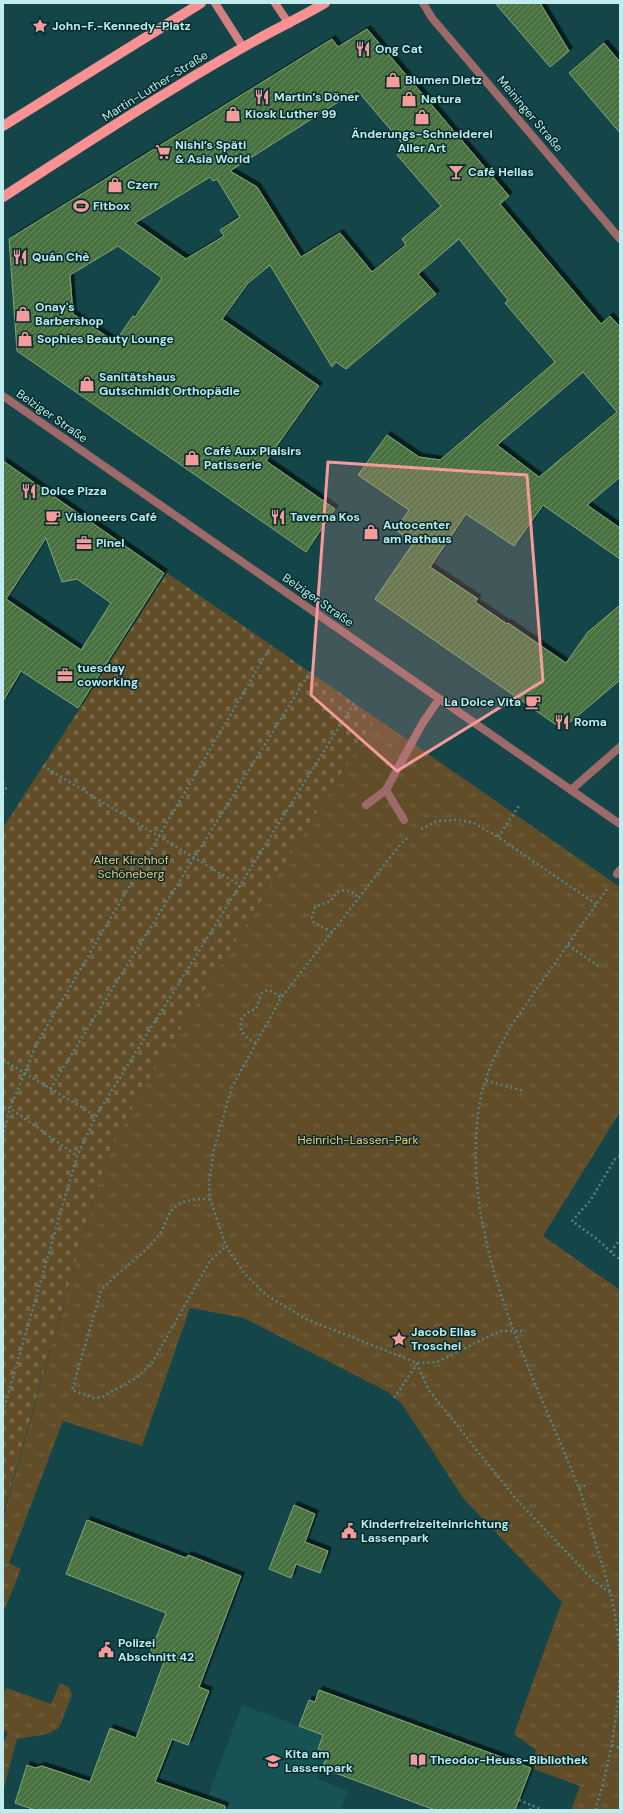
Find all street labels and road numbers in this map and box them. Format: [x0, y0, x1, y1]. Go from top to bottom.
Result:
street label: Martin-Luther-Straße [99, 47, 211, 125]
street label: Meininger Straße [493, 73, 567, 156]
street label: Belziger Straße [13, 386, 91, 447]
street label: Belziger Straße [279, 570, 357, 631]

